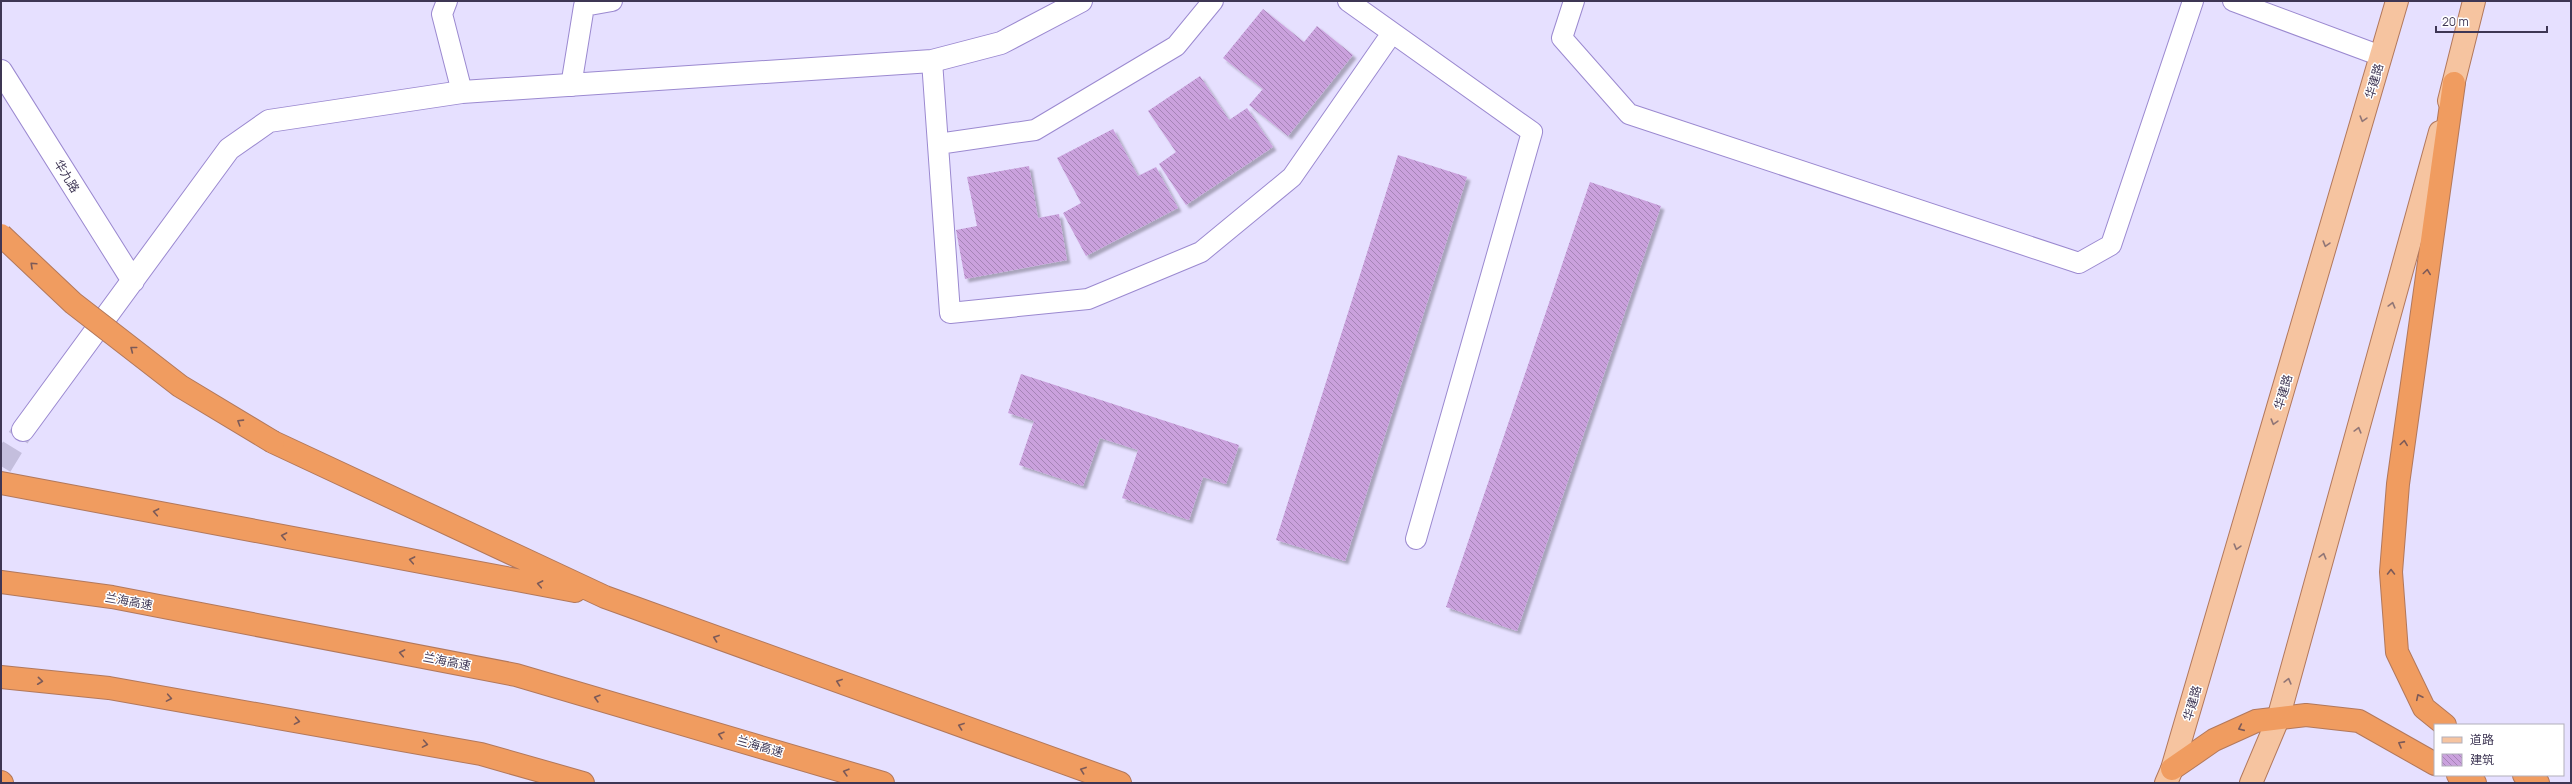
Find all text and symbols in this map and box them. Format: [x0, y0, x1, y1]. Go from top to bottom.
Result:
scale bar [2436, 8, 2547, 34]
text: 20 m [2442, 13, 2469, 30]
street label: 华建路 [2361, 61, 2387, 101]
one-way arrow [2359, 115, 2368, 122]
street label: 华九路 [50, 156, 84, 196]
one-way arrow [2322, 240, 2331, 247]
one-way arrow [30, 263, 38, 270]
one-way arrow [2422, 269, 2431, 275]
one-way arrow [2387, 302, 2396, 309]
one-way arrow [130, 346, 137, 353]
street label: 华建路 [2270, 372, 2296, 412]
one-way arrow [237, 419, 244, 427]
one-way arrow [2270, 419, 2279, 426]
one-way arrow [2353, 427, 2361, 434]
one-way arrow [2399, 440, 2408, 446]
one-way arrow [153, 509, 159, 517]
one-way arrow [281, 533, 287, 541]
one-way arrow [2233, 543, 2242, 550]
one-way arrow [2318, 552, 2327, 559]
one-way arrow [409, 557, 415, 565]
one-way arrow [2387, 569, 2395, 575]
one-way arrow [536, 581, 543, 589]
street label: 兰海高速 [104, 588, 154, 614]
one-way arrow [713, 634, 720, 642]
street label: 兰海高速 [422, 648, 472, 674]
one-way arrow [399, 649, 405, 657]
one-way arrow [37, 676, 43, 685]
one-way arrow [835, 678, 842, 687]
one-way arrow [2284, 678, 2292, 684]
street label: 华建路 [2179, 683, 2205, 723]
one-way arrow [2416, 693, 2424, 701]
one-way arrow [165, 694, 172, 702]
one-way arrow [593, 694, 600, 703]
one-way arrow [293, 716, 300, 725]
one-way arrow [957, 722, 964, 731]
one-way arrow [2237, 723, 2245, 731]
legend [2434, 724, 2564, 776]
one-way arrow [718, 731, 725, 740]
street label: 兰海高速 [735, 731, 785, 761]
text: 道路 [2470, 731, 2494, 748]
one-way arrow [421, 739, 428, 748]
one-way arrow [2398, 742, 2405, 749]
text: 建筑 [2470, 751, 2494, 768]
one-way arrow [1080, 766, 1087, 774]
one-way arrow [843, 768, 850, 777]

